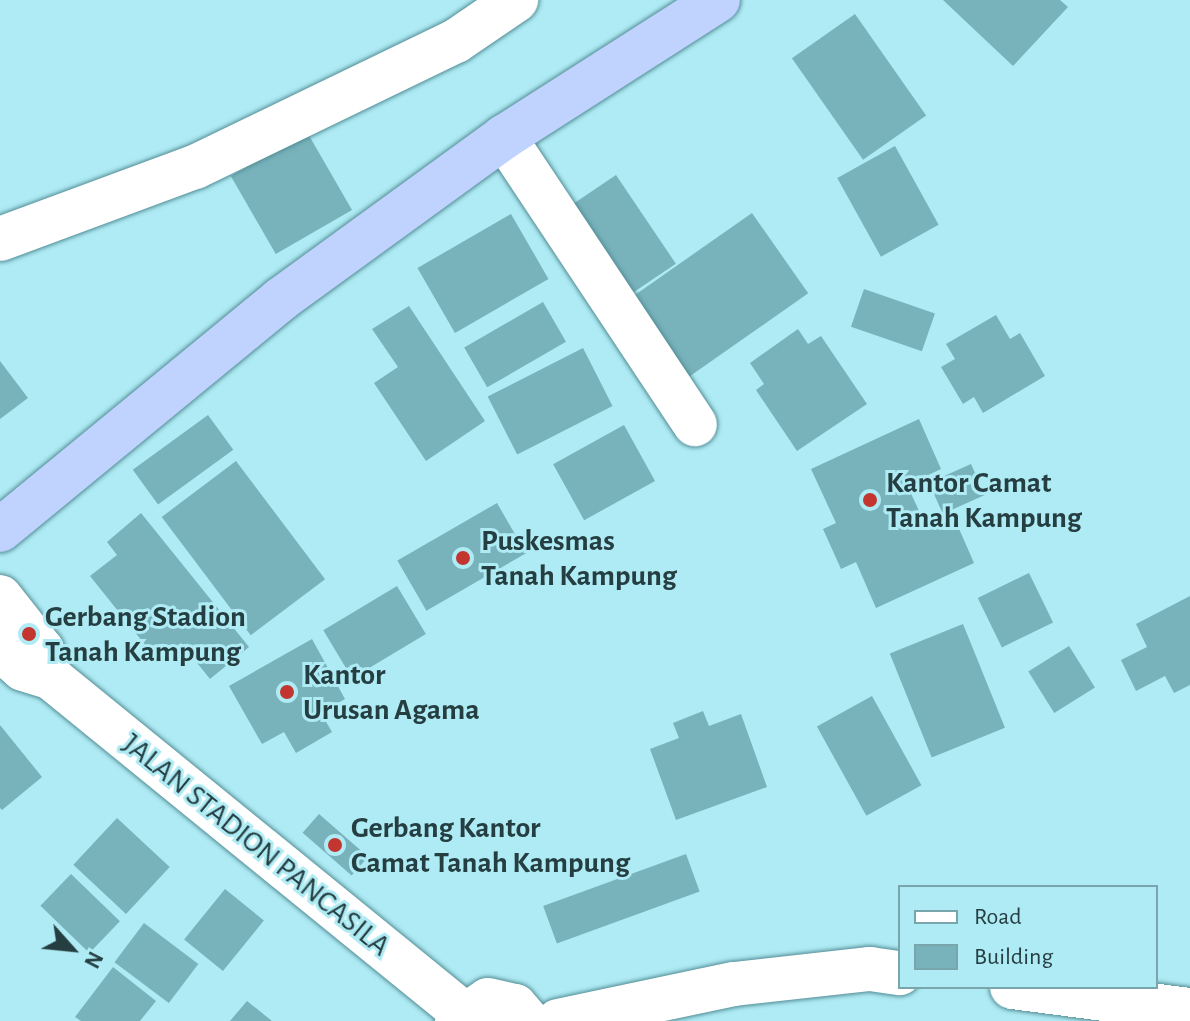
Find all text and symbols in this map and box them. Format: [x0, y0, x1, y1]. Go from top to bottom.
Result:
place label: Kantor Camat Tanah Kampung [886, 465, 1082, 536]
marker: Kantor Camat Tanah Kampung [861, 491, 879, 509]
place label: Puskesmas Tanah Kampung [481, 523, 677, 594]
marker: Puskesmas Tanah Kampung [452, 547, 474, 569]
place label: Gerbang Stadion Tanah Kampung [45, 599, 246, 670]
marker: Gerbang Stadion Tanah Kampung [20, 625, 38, 643]
place label: Kantor Urusan Agama [303, 657, 480, 728]
marker: Kantor Urusan Agama [278, 683, 296, 701]
street label: JALAN STADION PANCASILA [115, 726, 397, 964]
place label: Gerbang Kantor Camat Tanah Kampung [351, 810, 630, 880]
marker: Gerbang Kantor Camat Tanah Kampung [326, 836, 344, 854]
legend [898, 885, 1158, 989]
text: Road [974, 905, 1022, 929]
north arrow [32, 909, 112, 989]
text: Building [974, 945, 1053, 969]
text: N [80, 948, 107, 972]

